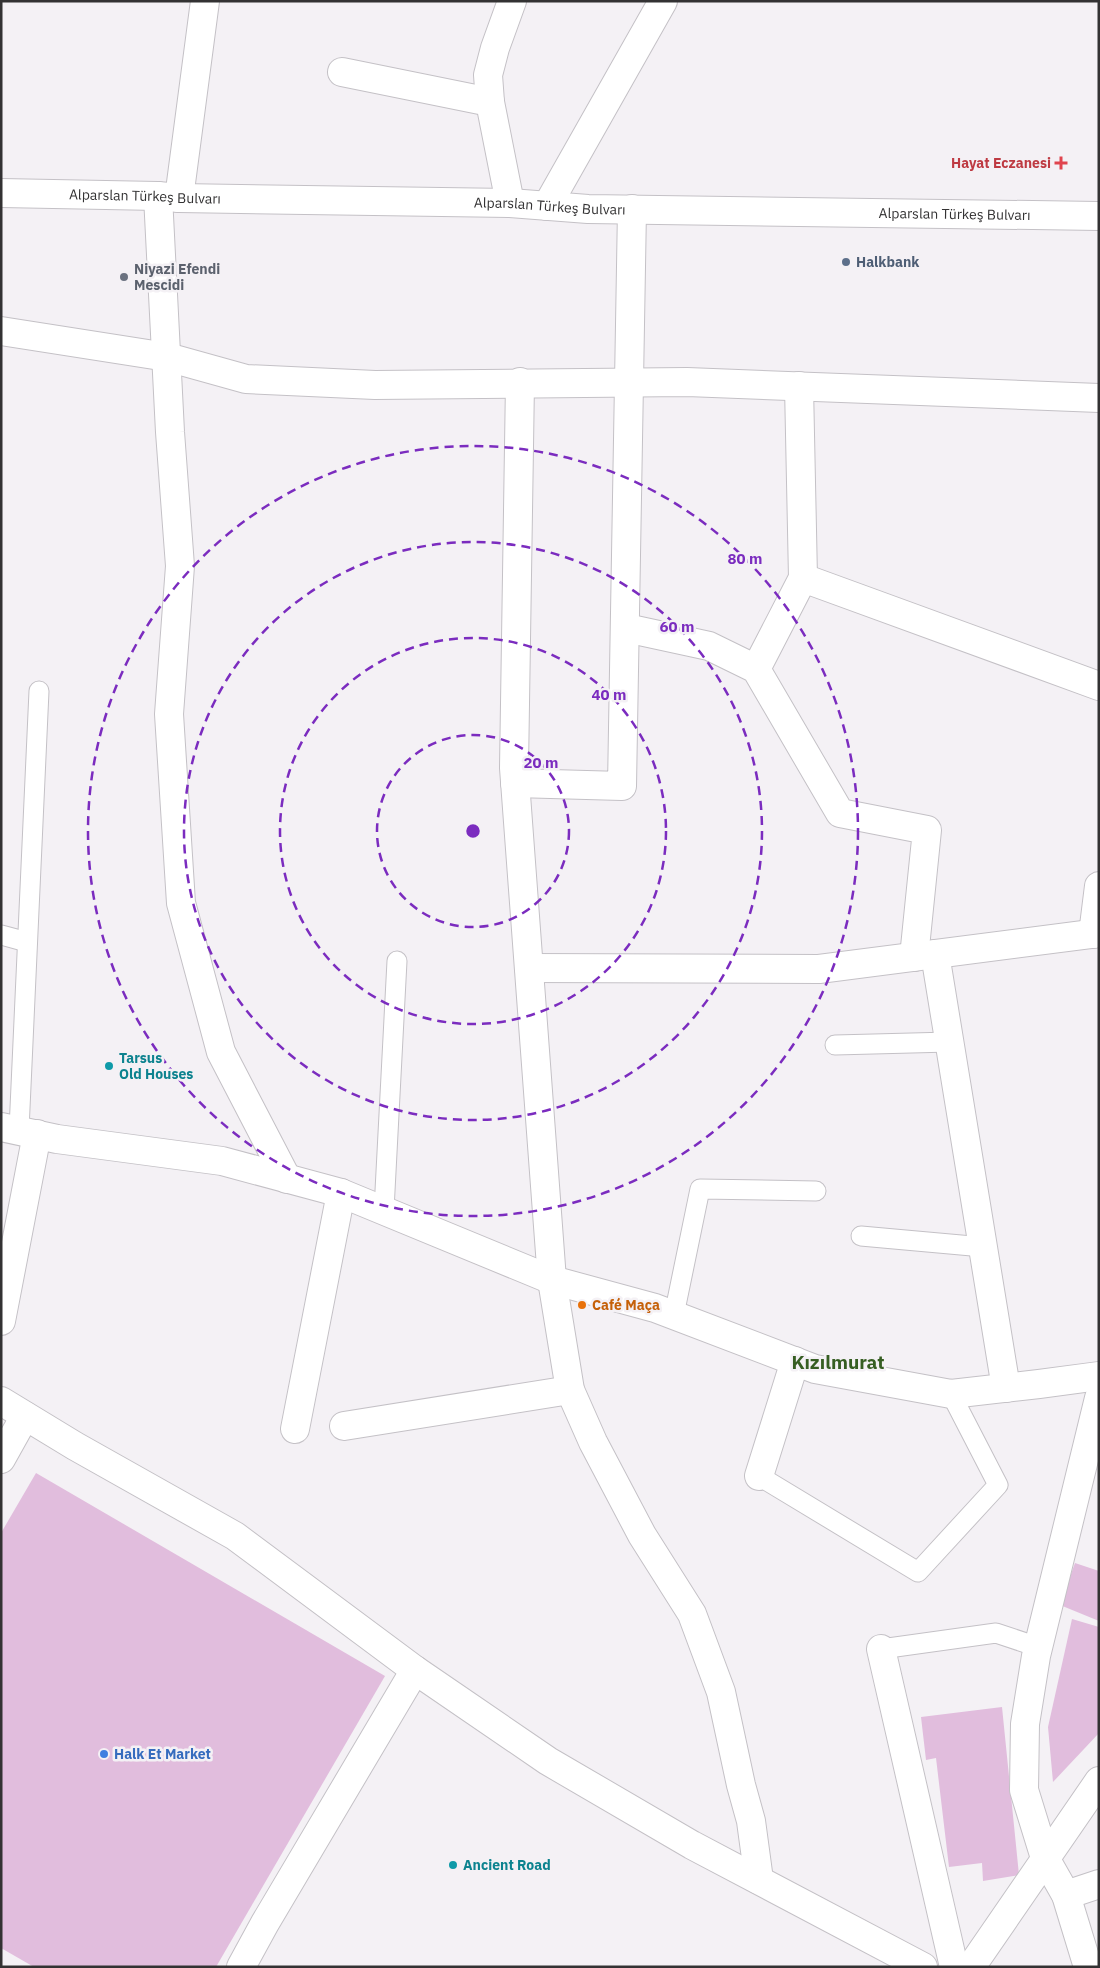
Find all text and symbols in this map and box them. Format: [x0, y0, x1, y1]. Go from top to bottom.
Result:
place label: Hayat Eczanesi [951, 154, 1051, 172]
marker: Hayat Eczanesi [1055, 157, 1067, 169]
street label: Alparslan Türkeş Bulvarı [69, 185, 221, 208]
street label: Alparslan Türkeş Bulvarı [474, 193, 626, 219]
street label: Alparslan Türkeş Bulvarı [878, 204, 1031, 224]
place label: Halkbank [856, 253, 920, 271]
marker: Halkbank [840, 256, 852, 268]
place label: Niyazi Efendi Mescidi [134, 260, 220, 294]
marker: Niyazi Efendi Mescidi [118, 271, 130, 283]
text: 80 m [728, 549, 762, 568]
text: 60 m [660, 617, 694, 636]
text: 40 m [592, 685, 626, 704]
text: 20 m [524, 753, 558, 772]
centre of rings [464, 822, 482, 840]
place label: Tarsus Old Houses [119, 1049, 193, 1083]
marker: Tarsus Old Houses [103, 1060, 115, 1072]
place label: Café Maça [592, 1296, 660, 1314]
marker: Café Maça [576, 1299, 588, 1311]
district label: Kızılmurat [791, 1350, 885, 1374]
place label: Halk Et Market [114, 1745, 211, 1763]
marker: Halk Et Market [98, 1748, 110, 1760]
place label: Ancient Road [463, 1856, 551, 1874]
marker: Ancient Road [447, 1859, 459, 1871]

